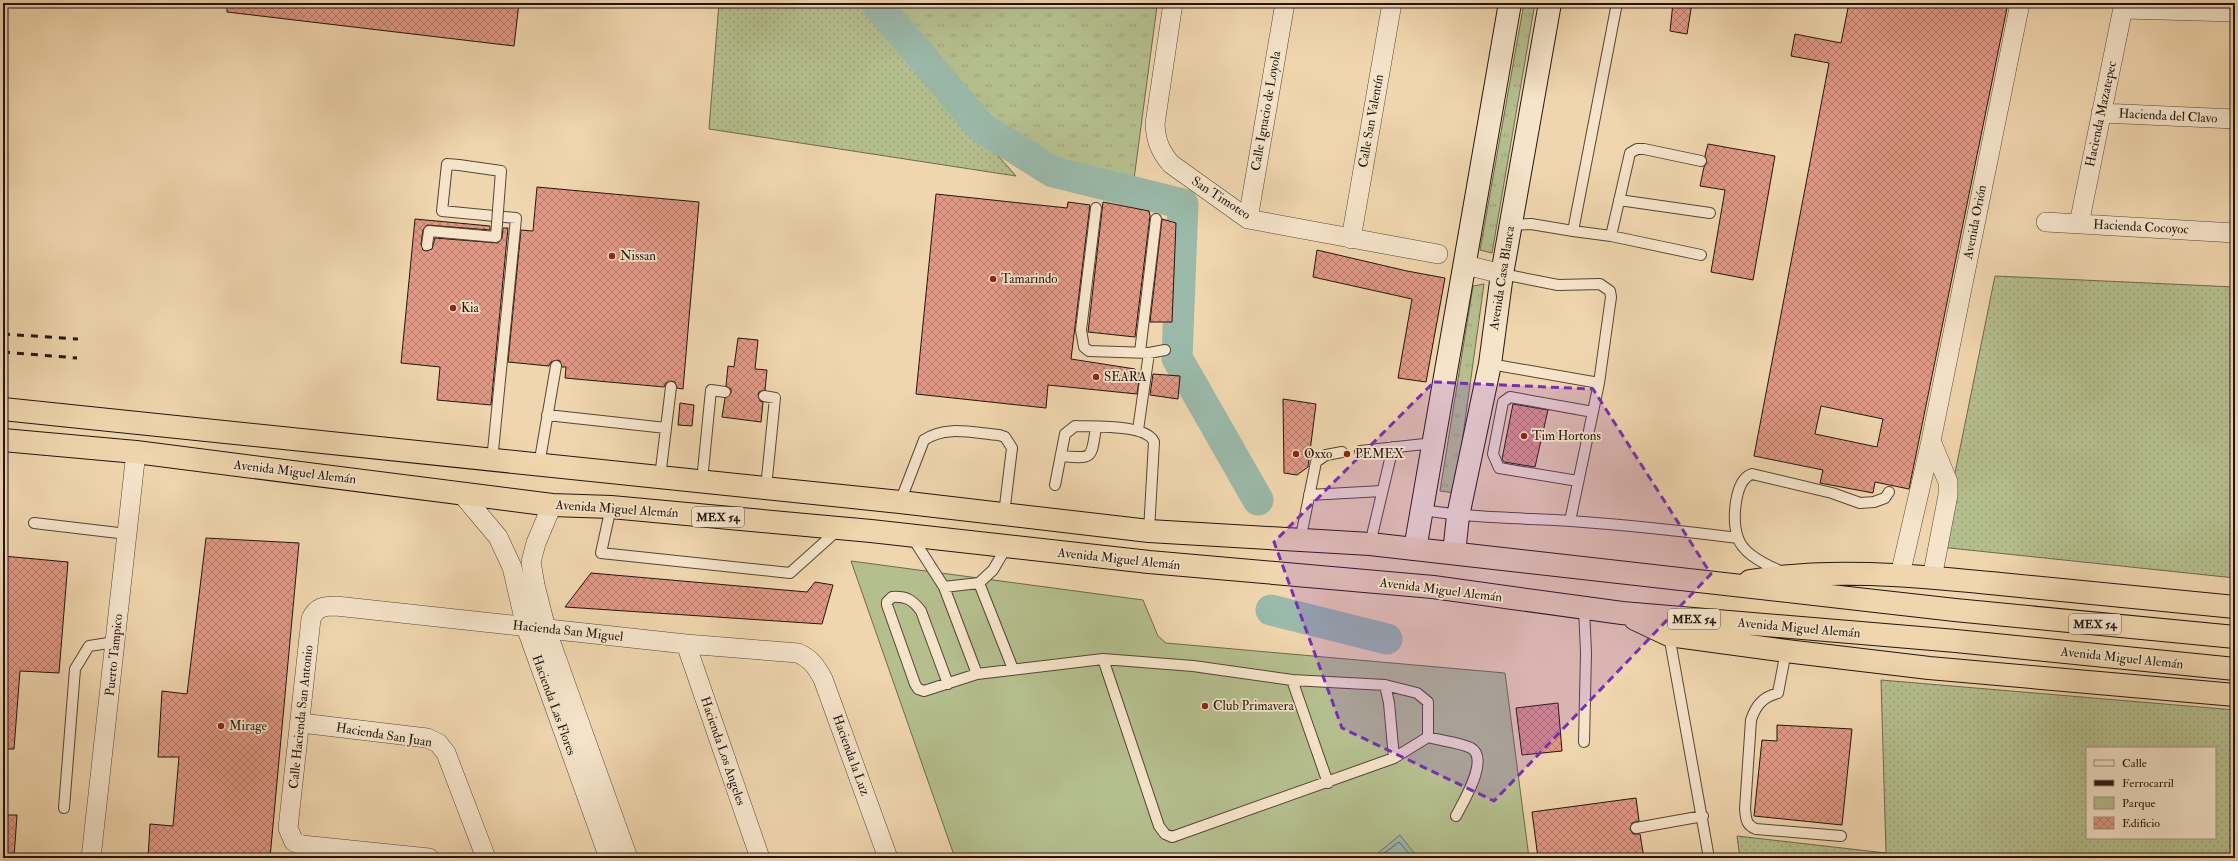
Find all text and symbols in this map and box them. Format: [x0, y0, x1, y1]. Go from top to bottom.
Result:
street label: Calle Ignacio de Loyola [1248, 49, 1286, 172]
street label: Hacienda Mazatepec [2082, 60, 2121, 168]
street label: Calle San Valentín [1355, 73, 1387, 169]
street label: Hacienda del Clavo [2118, 105, 2218, 127]
street label: San Timoteo [1188, 173, 1254, 223]
street label: Avenida Orión [1960, 183, 1990, 261]
street label: Hacienda Cocoyoc [2093, 217, 2189, 238]
street label: Avenida Casa Blanca [1486, 224, 1518, 332]
place label: Nissan [620, 248, 656, 264]
marker: Nissan [607, 251, 617, 261]
place label: Tamarindo [1001, 271, 1058, 287]
marker: Tamarindo [988, 274, 998, 284]
place label: Kia [461, 300, 480, 316]
marker: Kia [448, 303, 458, 313]
place label: SEARA [1104, 369, 1147, 385]
marker: SEARA [1091, 372, 1101, 382]
place label: Tim Hortons [1532, 428, 1601, 444]
marker: Tim Hortons [1519, 431, 1529, 441]
place label: Oxxo [1304, 446, 1332, 462]
place label: PEMEX [1355, 446, 1404, 462]
marker: Oxxo [1291, 449, 1301, 459]
marker: PEMEX [1342, 449, 1352, 459]
street label: Avenida Miguel Alemán [232, 456, 357, 487]
street label: Avenida Miguel Alemán [554, 497, 679, 521]
road number: MEX 54 [692, 507, 744, 527]
street label: Avenida Miguel Alemán [1056, 544, 1181, 573]
street label: Avenida Miguel Alemán [1378, 574, 1503, 605]
road number: MEX 54 [1668, 609, 1720, 629]
street label: Puerto Tampico [102, 613, 127, 697]
road number: MEX 54 [2069, 614, 2121, 634]
street label: Avenida Miguel Alemán [1736, 615, 1861, 641]
street label: Hacienda San Miguel [512, 617, 625, 645]
street label: Avenida Miguel Alemán [2059, 643, 2184, 672]
street label: Calle Hacienda San Antonio [285, 644, 317, 790]
street label: Hacienda Las Flores [528, 653, 580, 758]
street label: Hacienda Los Angeles [697, 694, 749, 808]
place label: Club Primavera [1213, 698, 1294, 714]
marker: Club Primavera [1200, 701, 1210, 711]
street label: Hacienda la Luz [829, 712, 873, 798]
place label: Mirage [229, 718, 268, 734]
street label: Hacienda San Juan [335, 720, 433, 751]
marker: Mirage [216, 721, 226, 731]
legend [2086, 747, 2216, 839]
text: Calle [2122, 756, 2147, 771]
text: Ferrocarril [2122, 776, 2174, 791]
text: Parque [2122, 796, 2156, 811]
text: Edificio [2122, 816, 2160, 831]

